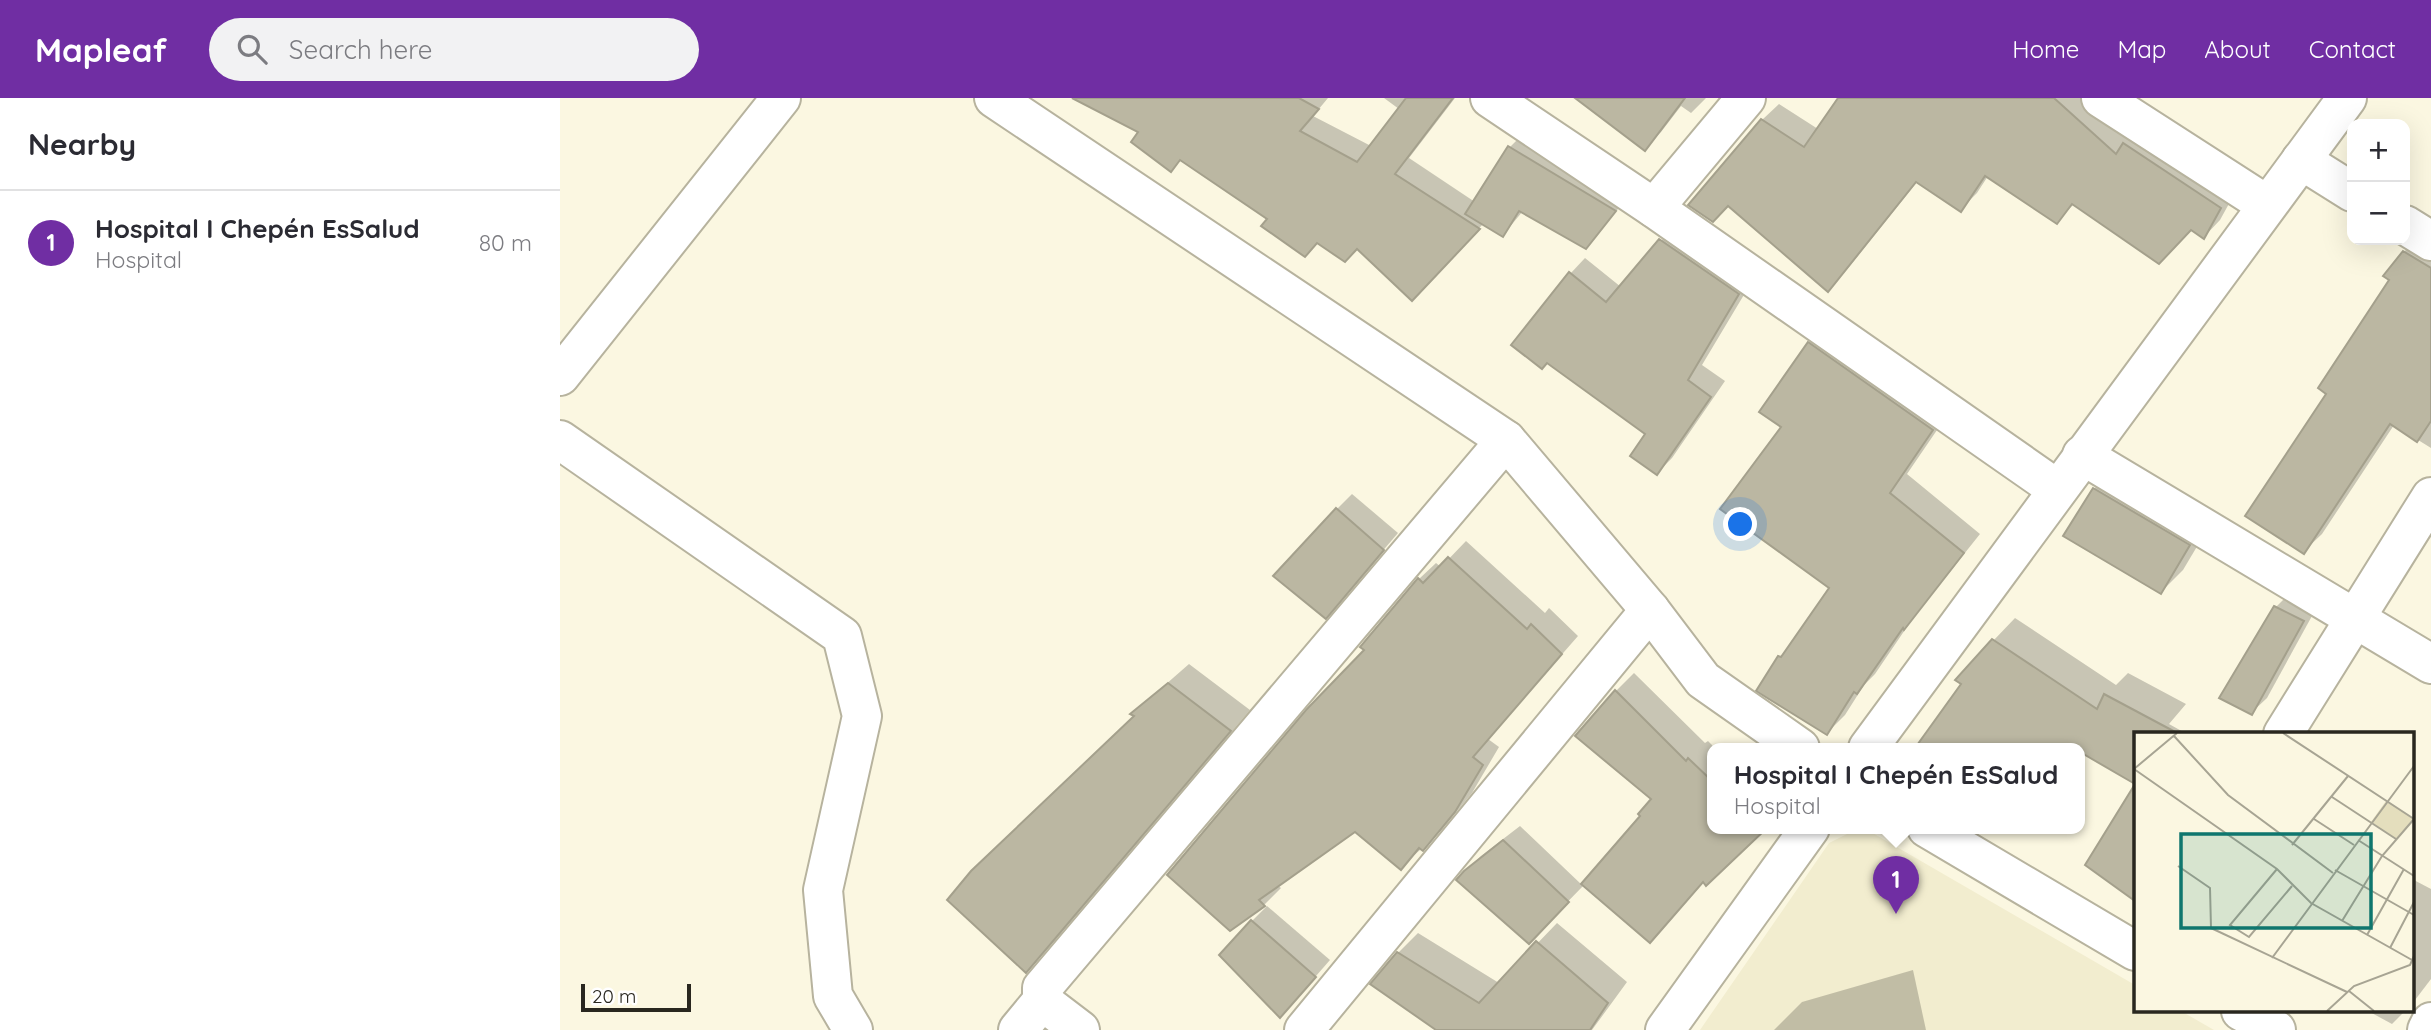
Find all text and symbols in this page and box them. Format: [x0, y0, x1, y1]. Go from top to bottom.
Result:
search box [209, 18, 699, 81]
text: Mapleaf [35, 29, 167, 70]
icon: search [233, 30, 271, 68]
text: Search here [289, 33, 432, 66]
text: Home [2012, 34, 2079, 64]
text: Map [2117, 34, 2166, 64]
text: About [2204, 34, 2271, 64]
text: Contact [2309, 34, 2396, 64]
map controls [2347, 119, 2410, 245]
button: + [2347, 119, 2410, 182]
text: Nearby [28, 125, 136, 163]
button: − [2347, 182, 2410, 245]
text: Hospital I Chepén EsSalud [95, 212, 420, 245]
text: 1 [47, 228, 55, 257]
text: 80 m [479, 228, 532, 257]
text: Hospital [95, 245, 182, 274]
your location [1723, 507, 1757, 541]
inset map [2134, 732, 2414, 1012]
popup [1707, 743, 2085, 834]
text: Hospital I Chepén EsSalud [1734, 758, 2058, 791]
text: Hospital [1734, 791, 1821, 820]
pin: 1 [1873, 856, 1919, 914]
scale bar [581, 981, 691, 1013]
text: 20 m [592, 984, 636, 1008]

